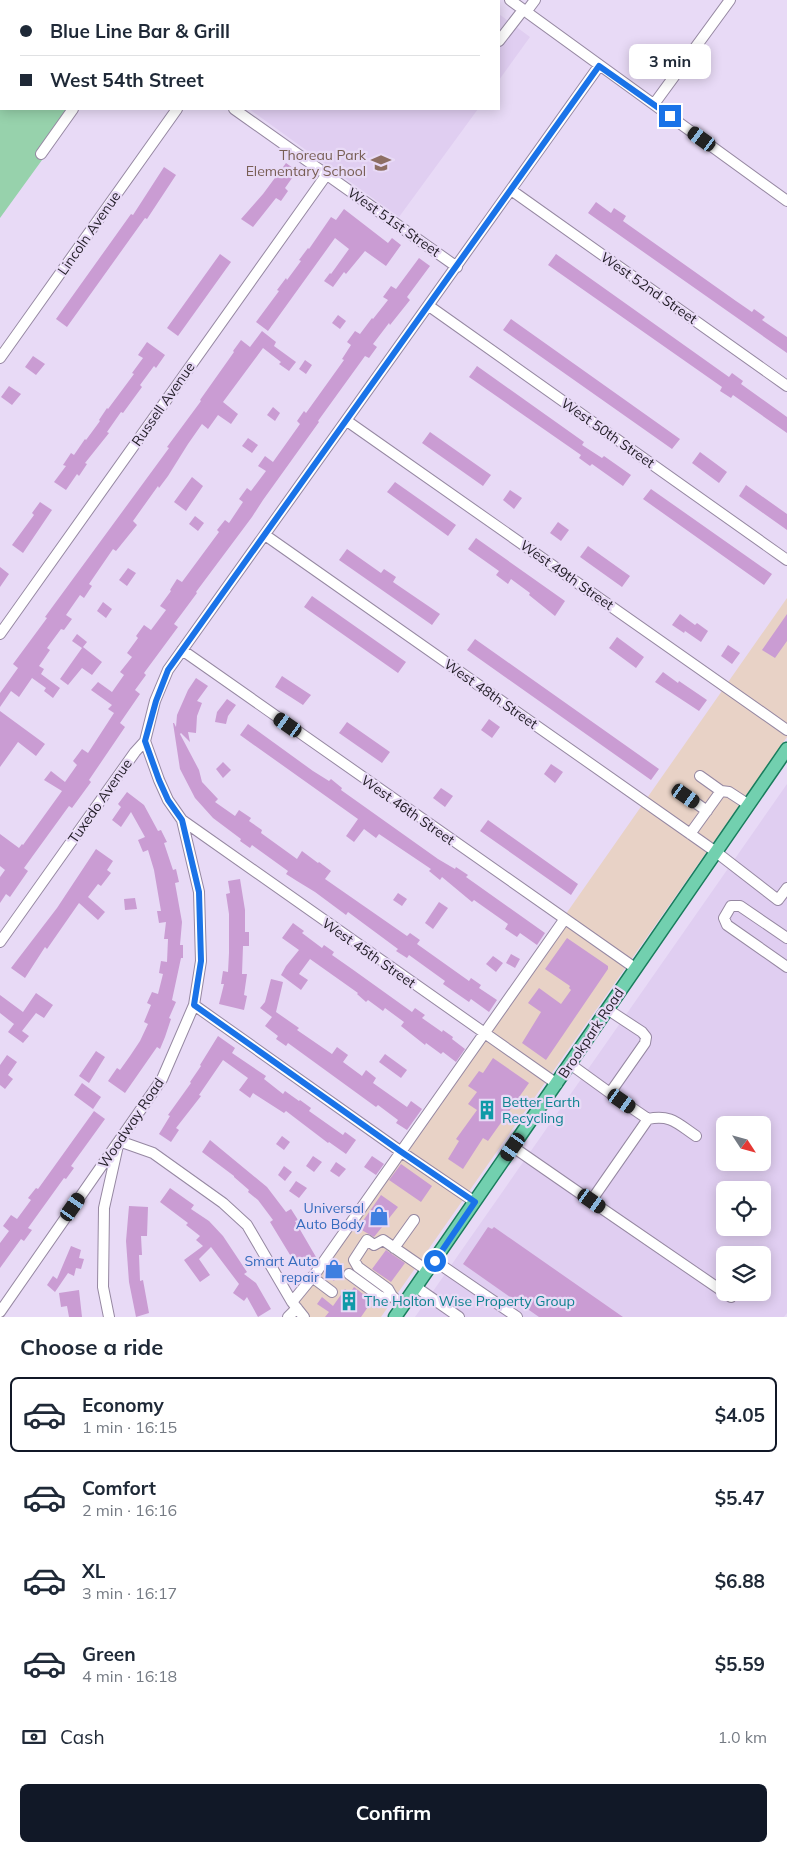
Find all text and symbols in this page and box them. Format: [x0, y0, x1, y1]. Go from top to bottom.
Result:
text: Blue Line Bar & Grill [50, 19, 230, 43]
callout: 3 min [629, 44, 711, 78]
text: 3 min [649, 51, 691, 71]
text: West 54th Street [50, 68, 204, 92]
route end [659, 105, 681, 127]
car [685, 124, 718, 154]
place label: Thoreau Park Elementary School [246, 146, 367, 180]
school or university icon: Thoreau Park Elementary School [370, 152, 392, 174]
street label: West 51st Street [344, 183, 444, 261]
street label: Lincoln Avenue [54, 188, 124, 278]
street label: West 52nd Street [597, 248, 701, 328]
street label: Russell Avenue [127, 359, 199, 449]
street label: West 50th Street [558, 394, 658, 472]
street label: West 49th Street [517, 536, 617, 614]
street label: West 48th Street [441, 655, 541, 733]
car [271, 710, 304, 740]
street label: Tuxedo Avenue [64, 755, 136, 847]
street label: West 46th Street [358, 771, 458, 849]
car [669, 781, 702, 811]
street label: West 45th Street [319, 914, 419, 992]
street label: Brookpark Road [554, 985, 628, 1081]
street label: Woodway Road [94, 1074, 168, 1172]
car [605, 1086, 638, 1116]
place label: Better Earth Recycling [502, 1093, 580, 1127]
building icon: Better Earth Recycling [476, 1099, 498, 1121]
north arrow [716, 1116, 771, 1171]
map controls [716, 1116, 771, 1301]
car [498, 1130, 527, 1164]
button: locate [716, 1181, 771, 1236]
car [575, 1186, 608, 1216]
car [58, 1190, 87, 1224]
place label: Universal Auto Body [296, 1199, 365, 1233]
shop icon: Universal Auto Body [368, 1205, 390, 1227]
button: layers [716, 1246, 771, 1301]
route start [424, 1250, 446, 1272]
place label: Smart Auto repair [244, 1252, 320, 1286]
shop icon: Smart Auto repair [323, 1258, 345, 1280]
building icon: The Holton Wise Property Group [338, 1290, 360, 1312]
place label: The Holton Wise Property Group [364, 1292, 575, 1310]
text: Choose a ride [20, 1333, 163, 1361]
icon: car [22, 1392, 67, 1437]
text: Economy [82, 1393, 164, 1417]
text: $4.05 [715, 1403, 765, 1427]
text: 1 min · 16:15 [82, 1417, 177, 1437]
icon: car [22, 1475, 67, 1520]
text: Comfort [82, 1476, 156, 1500]
text: $5.47 [715, 1486, 765, 1510]
text: 2 min · 16:16 [82, 1500, 177, 1520]
icon: car [22, 1558, 67, 1603]
text: XL [82, 1559, 105, 1583]
text: $6.88 [715, 1569, 765, 1593]
text: 3 min · 16:17 [82, 1583, 177, 1603]
icon: car [22, 1641, 67, 1686]
text: Green [82, 1642, 136, 1666]
text: $5.59 [715, 1652, 765, 1676]
text: 4 min · 16:18 [82, 1666, 177, 1686]
icon: cash [20, 1723, 48, 1751]
text: Cash [60, 1725, 105, 1749]
text: 1.0 km [718, 1727, 767, 1747]
button: Confirm [20, 1784, 767, 1842]

